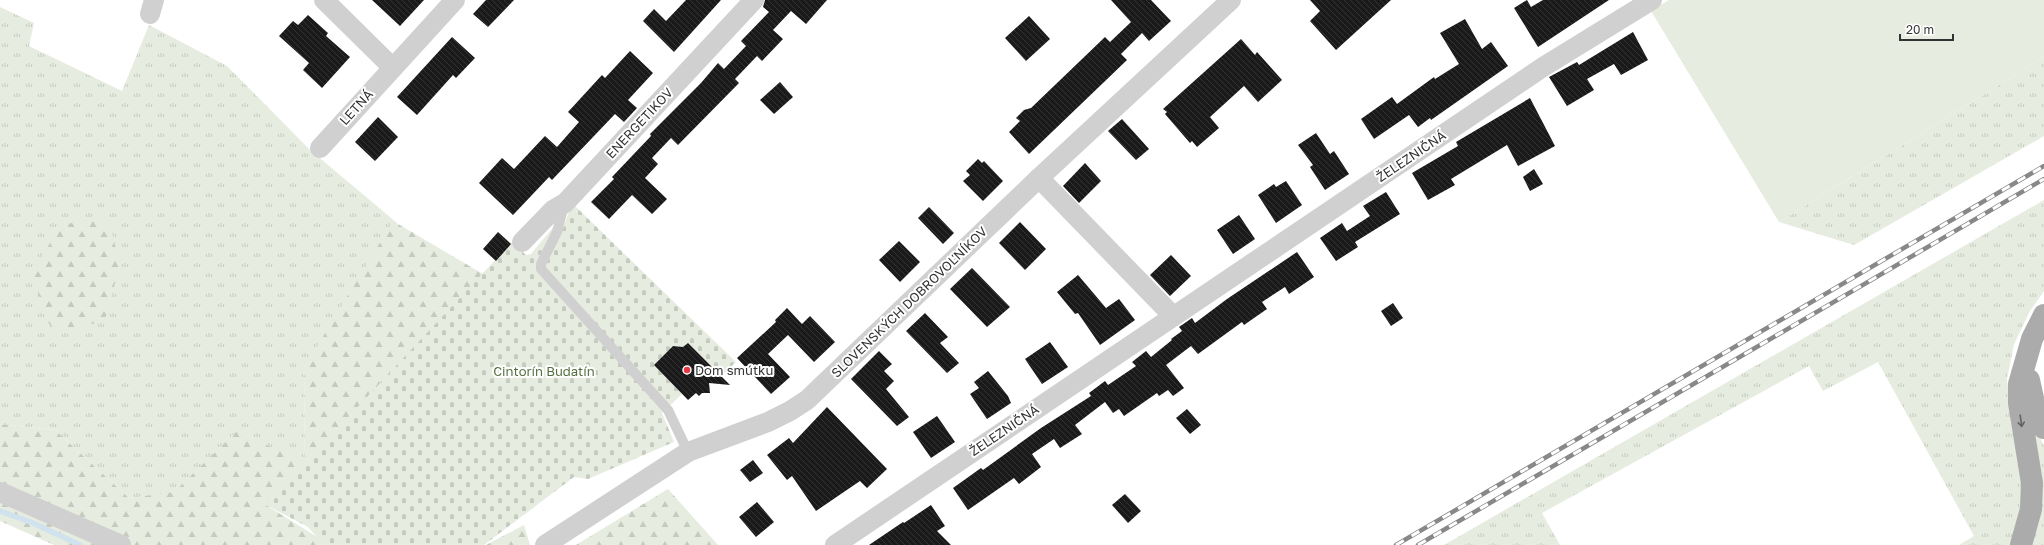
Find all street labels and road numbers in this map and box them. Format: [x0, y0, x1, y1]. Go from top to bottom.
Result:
street label: ENERGETIKOV [602, 84, 676, 162]
street label: LETNÁ [336, 86, 376, 128]
street label: ŽELEZNIČNÁ [1373, 127, 1449, 185]
street label: SLOVENSKÝCH DOBROVOĽNÍKOV [828, 223, 990, 381]
street label: ŽELEZNIČNÁ [966, 401, 1042, 459]

